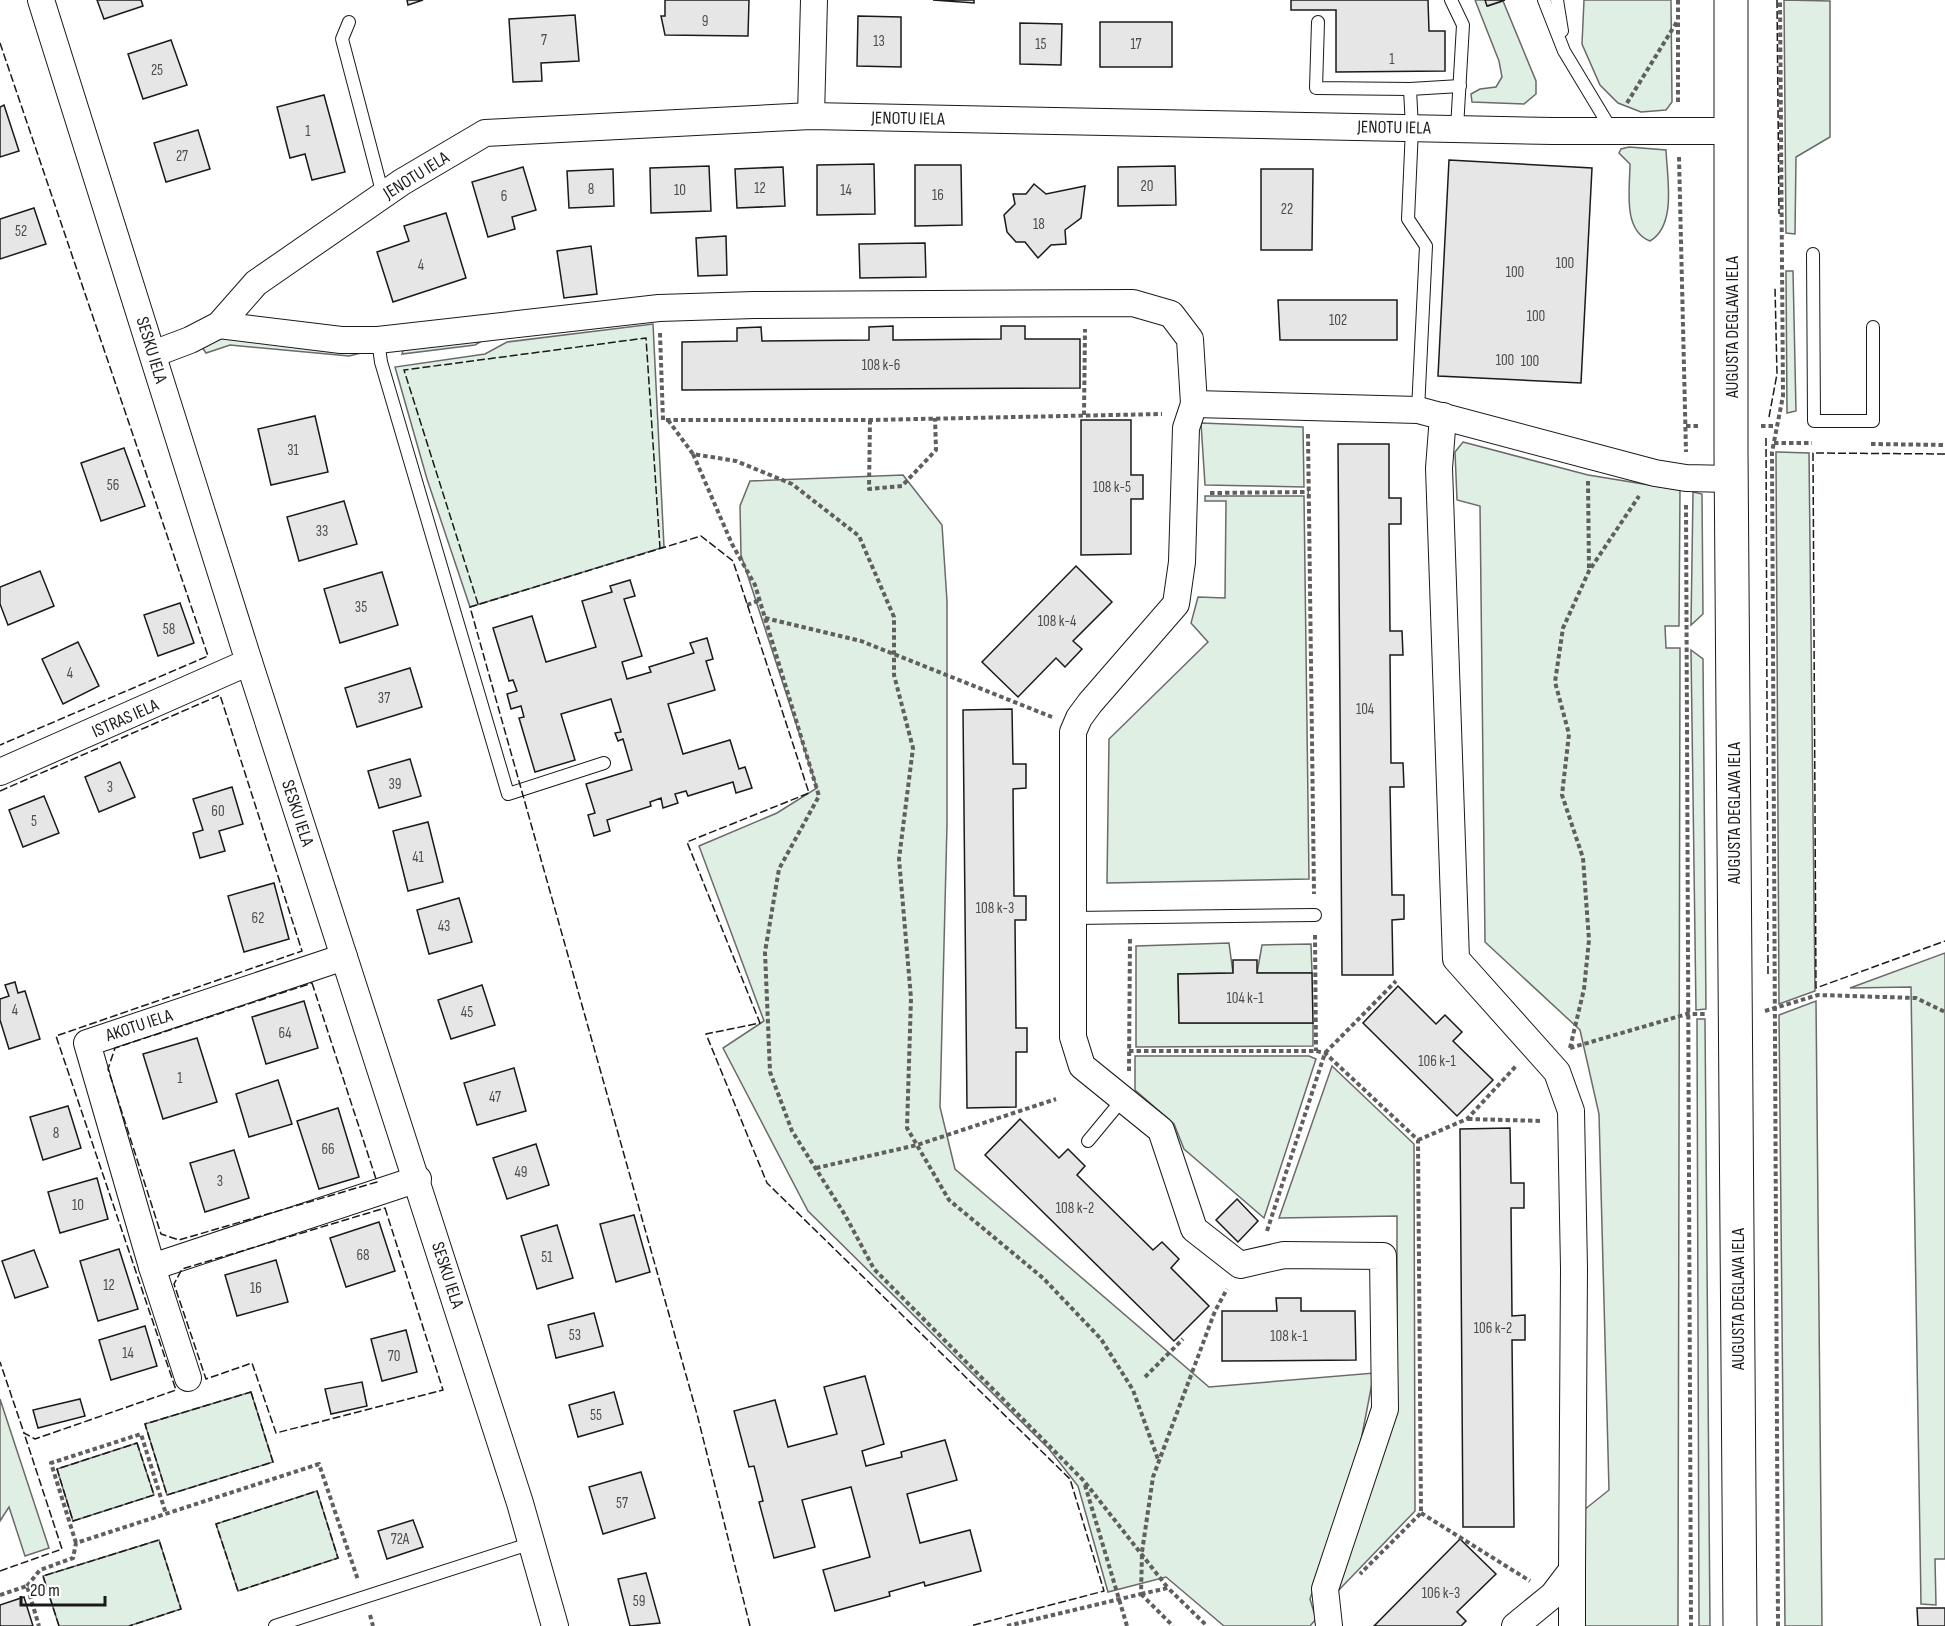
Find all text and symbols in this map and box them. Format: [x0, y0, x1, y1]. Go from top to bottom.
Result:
house number: 9 [702, 12, 708, 31]
house number: 7 [541, 31, 547, 50]
house number: 13 [873, 32, 885, 51]
house number: 15 [1035, 35, 1047, 54]
house number: 17 [1130, 35, 1142, 54]
house number: 1 [1389, 50, 1395, 69]
house number: 25 [151, 61, 163, 80]
street label: JENOTU IELA [870, 107, 945, 130]
street label: JENOTU IELA [1356, 116, 1431, 139]
house number: 1 [305, 122, 311, 141]
house number: 27 [176, 147, 188, 166]
street label: JENOTU IELA [379, 147, 453, 204]
house number: 20 [1141, 177, 1153, 196]
house number: 12 [754, 179, 766, 198]
house number: 8 [588, 180, 594, 199]
house number: 10 [674, 181, 686, 200]
house number: 14 [840, 181, 852, 200]
house number: 16 [932, 186, 944, 205]
house number: 6 [501, 187, 507, 206]
house number: 22 [1281, 200, 1293, 219]
house number: 18 [1033, 215, 1045, 234]
house number: 52 [15, 222, 27, 241]
house number: 100 [1556, 254, 1574, 273]
house number: 4 [418, 256, 424, 275]
street label: AUGUSTA DEGLAVA IELA [1722, 256, 1743, 399]
house number: 100 [1506, 263, 1524, 282]
house number: 100 [1527, 307, 1545, 326]
house number: 102 [1329, 311, 1347, 330]
street label: SESKU IELA [131, 314, 172, 386]
house number: 100 [1496, 351, 1514, 370]
house number: 100 [1521, 352, 1539, 371]
house number: 108 k-6 [862, 356, 900, 375]
house number: 31 [287, 441, 300, 460]
house number: 56 [107, 476, 119, 495]
house number: 108 k-5 [1093, 478, 1131, 497]
house number: 33 [316, 522, 328, 541]
house number: 35 [355, 598, 367, 617]
house number: 108 k-4 [1038, 612, 1076, 631]
house number: 58 [163, 620, 175, 639]
house number: 4 [67, 664, 73, 683]
house number: 37 [378, 689, 390, 708]
street label: ISTRAS IELA [89, 694, 162, 742]
house number: 104 [1356, 700, 1374, 719]
street label: AUGUSTA DEGLAVA IELA [1724, 742, 1745, 885]
house number: 39 [389, 775, 401, 794]
street label: SESKU IELA [277, 777, 318, 849]
house number: 3 [107, 778, 113, 797]
house number: 60 [211, 802, 225, 821]
house number: 5 [31, 812, 37, 831]
house number: 41 [412, 848, 425, 867]
house number: 108 k-3 [976, 899, 1014, 918]
house number: 62 [252, 909, 264, 928]
house number: 43 [438, 917, 450, 936]
house number: 104 k-1 [1226, 989, 1264, 1008]
house number: 4 [12, 1001, 18, 1020]
house number: 45 [461, 1003, 473, 1022]
street label: AKOTU IELA [102, 1005, 175, 1046]
house number: 64 [278, 1024, 292, 1043]
house number: 106 k-1 [1418, 1052, 1456, 1071]
house number: 1 [177, 1069, 183, 1088]
house number: 47 [489, 1088, 501, 1107]
house number: 8 [53, 1124, 59, 1143]
house number: 66 [321, 1140, 335, 1159]
house number: 49 [515, 1163, 527, 1182]
house number: 3 [217, 1172, 223, 1191]
house number: 10 [72, 1196, 84, 1215]
house number: 108 k-2 [1056, 1199, 1094, 1218]
street label: AUGUSTA DEGLAVA IELA [1728, 1228, 1749, 1371]
street label: SESKU IELA [427, 1239, 468, 1311]
house number: 68 [356, 1246, 370, 1265]
house number: 51 [541, 1248, 553, 1267]
house number: 12 [103, 1276, 115, 1295]
house number: 16 [250, 1279, 262, 1298]
house number: 106 k-2 [1474, 1319, 1512, 1338]
house number: 53 [569, 1326, 581, 1345]
house number: 108 k-1 [1270, 1327, 1308, 1346]
house number: 14 [122, 1344, 134, 1363]
house number: 70 [388, 1347, 400, 1366]
house number: 55 [590, 1406, 602, 1425]
house number: 57 [616, 1494, 628, 1513]
house number: 72A [391, 1530, 410, 1549]
scale bar [21, 1569, 105, 1607]
text: 20 m [30, 1580, 60, 1601]
house number: 106 k-3 [1422, 1584, 1460, 1603]
house number: 59 [633, 1592, 645, 1611]

